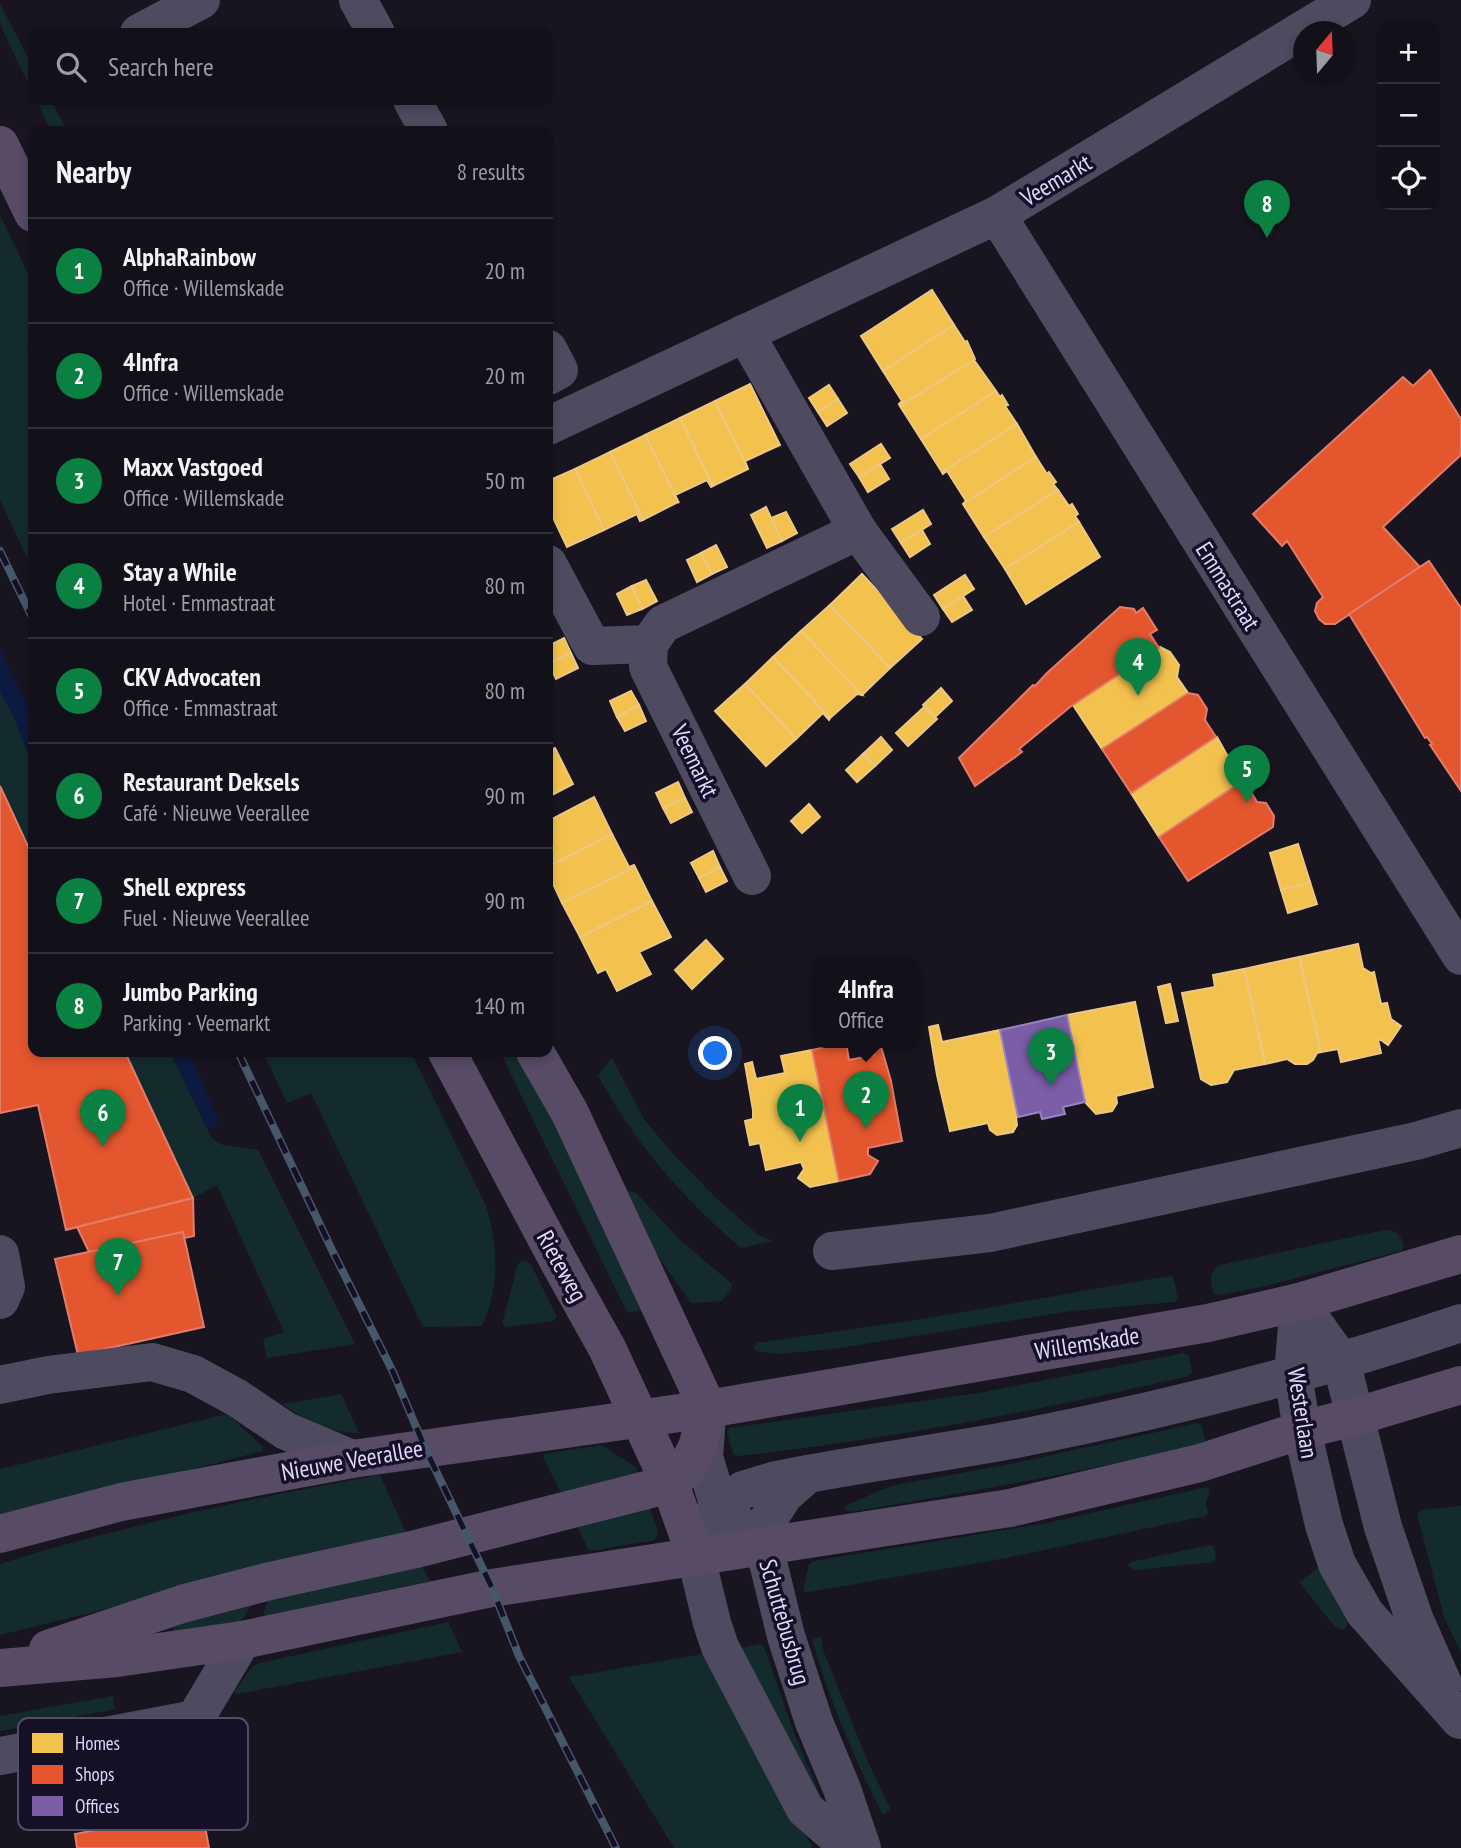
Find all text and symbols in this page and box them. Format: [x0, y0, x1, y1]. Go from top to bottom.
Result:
north arrow [1293, 21, 1356, 84]
map controls [1377, 21, 1440, 210]
button: + [1377, 21, 1440, 84]
search box [28, 28, 553, 105]
icon: search [52, 48, 90, 86]
text: Search here [108, 50, 214, 83]
button: − [1377, 84, 1440, 147]
street label: Veemarkt [1014, 147, 1097, 214]
button: locate [1377, 147, 1440, 210]
text: Nearby [56, 152, 131, 191]
text: 8 results [457, 157, 525, 186]
pin: 8 [1244, 180, 1290, 238]
text: AlphaRainbow [123, 240, 256, 273]
text: 1 [74, 256, 85, 285]
text: 20 m [484, 256, 525, 285]
text: Office · Willemskade [123, 273, 284, 302]
text: 4Infra [123, 345, 179, 378]
text: 2 [74, 361, 85, 390]
text: 20 m [484, 361, 525, 390]
text: Office · Willemskade [123, 378, 284, 407]
text: Maxx Vastgoed [123, 450, 263, 483]
text: 3 [74, 466, 85, 495]
text: 50 m [484, 466, 525, 495]
text: Office · Willemskade [123, 483, 284, 512]
street label: Emmastraat [1189, 536, 1267, 636]
text: Stay a While [123, 555, 237, 588]
text: 4 [74, 571, 85, 600]
text: 80 m [484, 571, 525, 600]
text: Hotel · Emmastraat [123, 588, 275, 617]
pin: 4 [1115, 638, 1161, 696]
text: CKV Advocaten [123, 660, 261, 693]
text: 5 [74, 676, 85, 705]
text: 80 m [484, 676, 525, 705]
text: Office · Emmastraat [123, 693, 278, 722]
street label: Veemarkt [664, 719, 726, 803]
pin: 5 [1224, 745, 1270, 803]
text: Restaurant Deksels [123, 765, 300, 798]
text: 6 [74, 781, 85, 810]
text: 90 m [484, 781, 525, 810]
text: Café · Nieuwe Veerallee [123, 798, 310, 827]
text: Shell express [123, 870, 246, 903]
text: 7 [74, 886, 85, 915]
text: 90 m [484, 886, 525, 915]
text: Fuel · Nieuwe Veerallee [123, 903, 309, 932]
popup [812, 957, 920, 1048]
text: 4Infra [838, 972, 894, 1005]
text: Jumbo Parking [123, 975, 258, 1008]
text: 8 [74, 991, 85, 1020]
text: 140 m [474, 991, 525, 1020]
text: Office [838, 1005, 884, 1034]
text: Parking · Veemarkt [123, 1008, 270, 1037]
pin: 3 [1028, 1028, 1074, 1086]
your location [698, 1036, 732, 1070]
pin: 2 [843, 1071, 889, 1129]
pin: 1 [777, 1084, 823, 1142]
pin: 6 [80, 1089, 126, 1147]
street label: Rieteweg [530, 1225, 594, 1307]
pin: 7 [95, 1238, 141, 1296]
street label: Willemskade [1033, 1319, 1141, 1367]
street label: Westerlaan [1281, 1365, 1325, 1461]
street label: Nieuwe Veerallee [279, 1432, 425, 1488]
street label: Schuttebusbrug [752, 1556, 818, 1688]
legend [18, 1718, 248, 1830]
text: Homes [75, 1731, 120, 1755]
text: Shops [75, 1762, 114, 1786]
text: Offices [75, 1794, 119, 1818]

